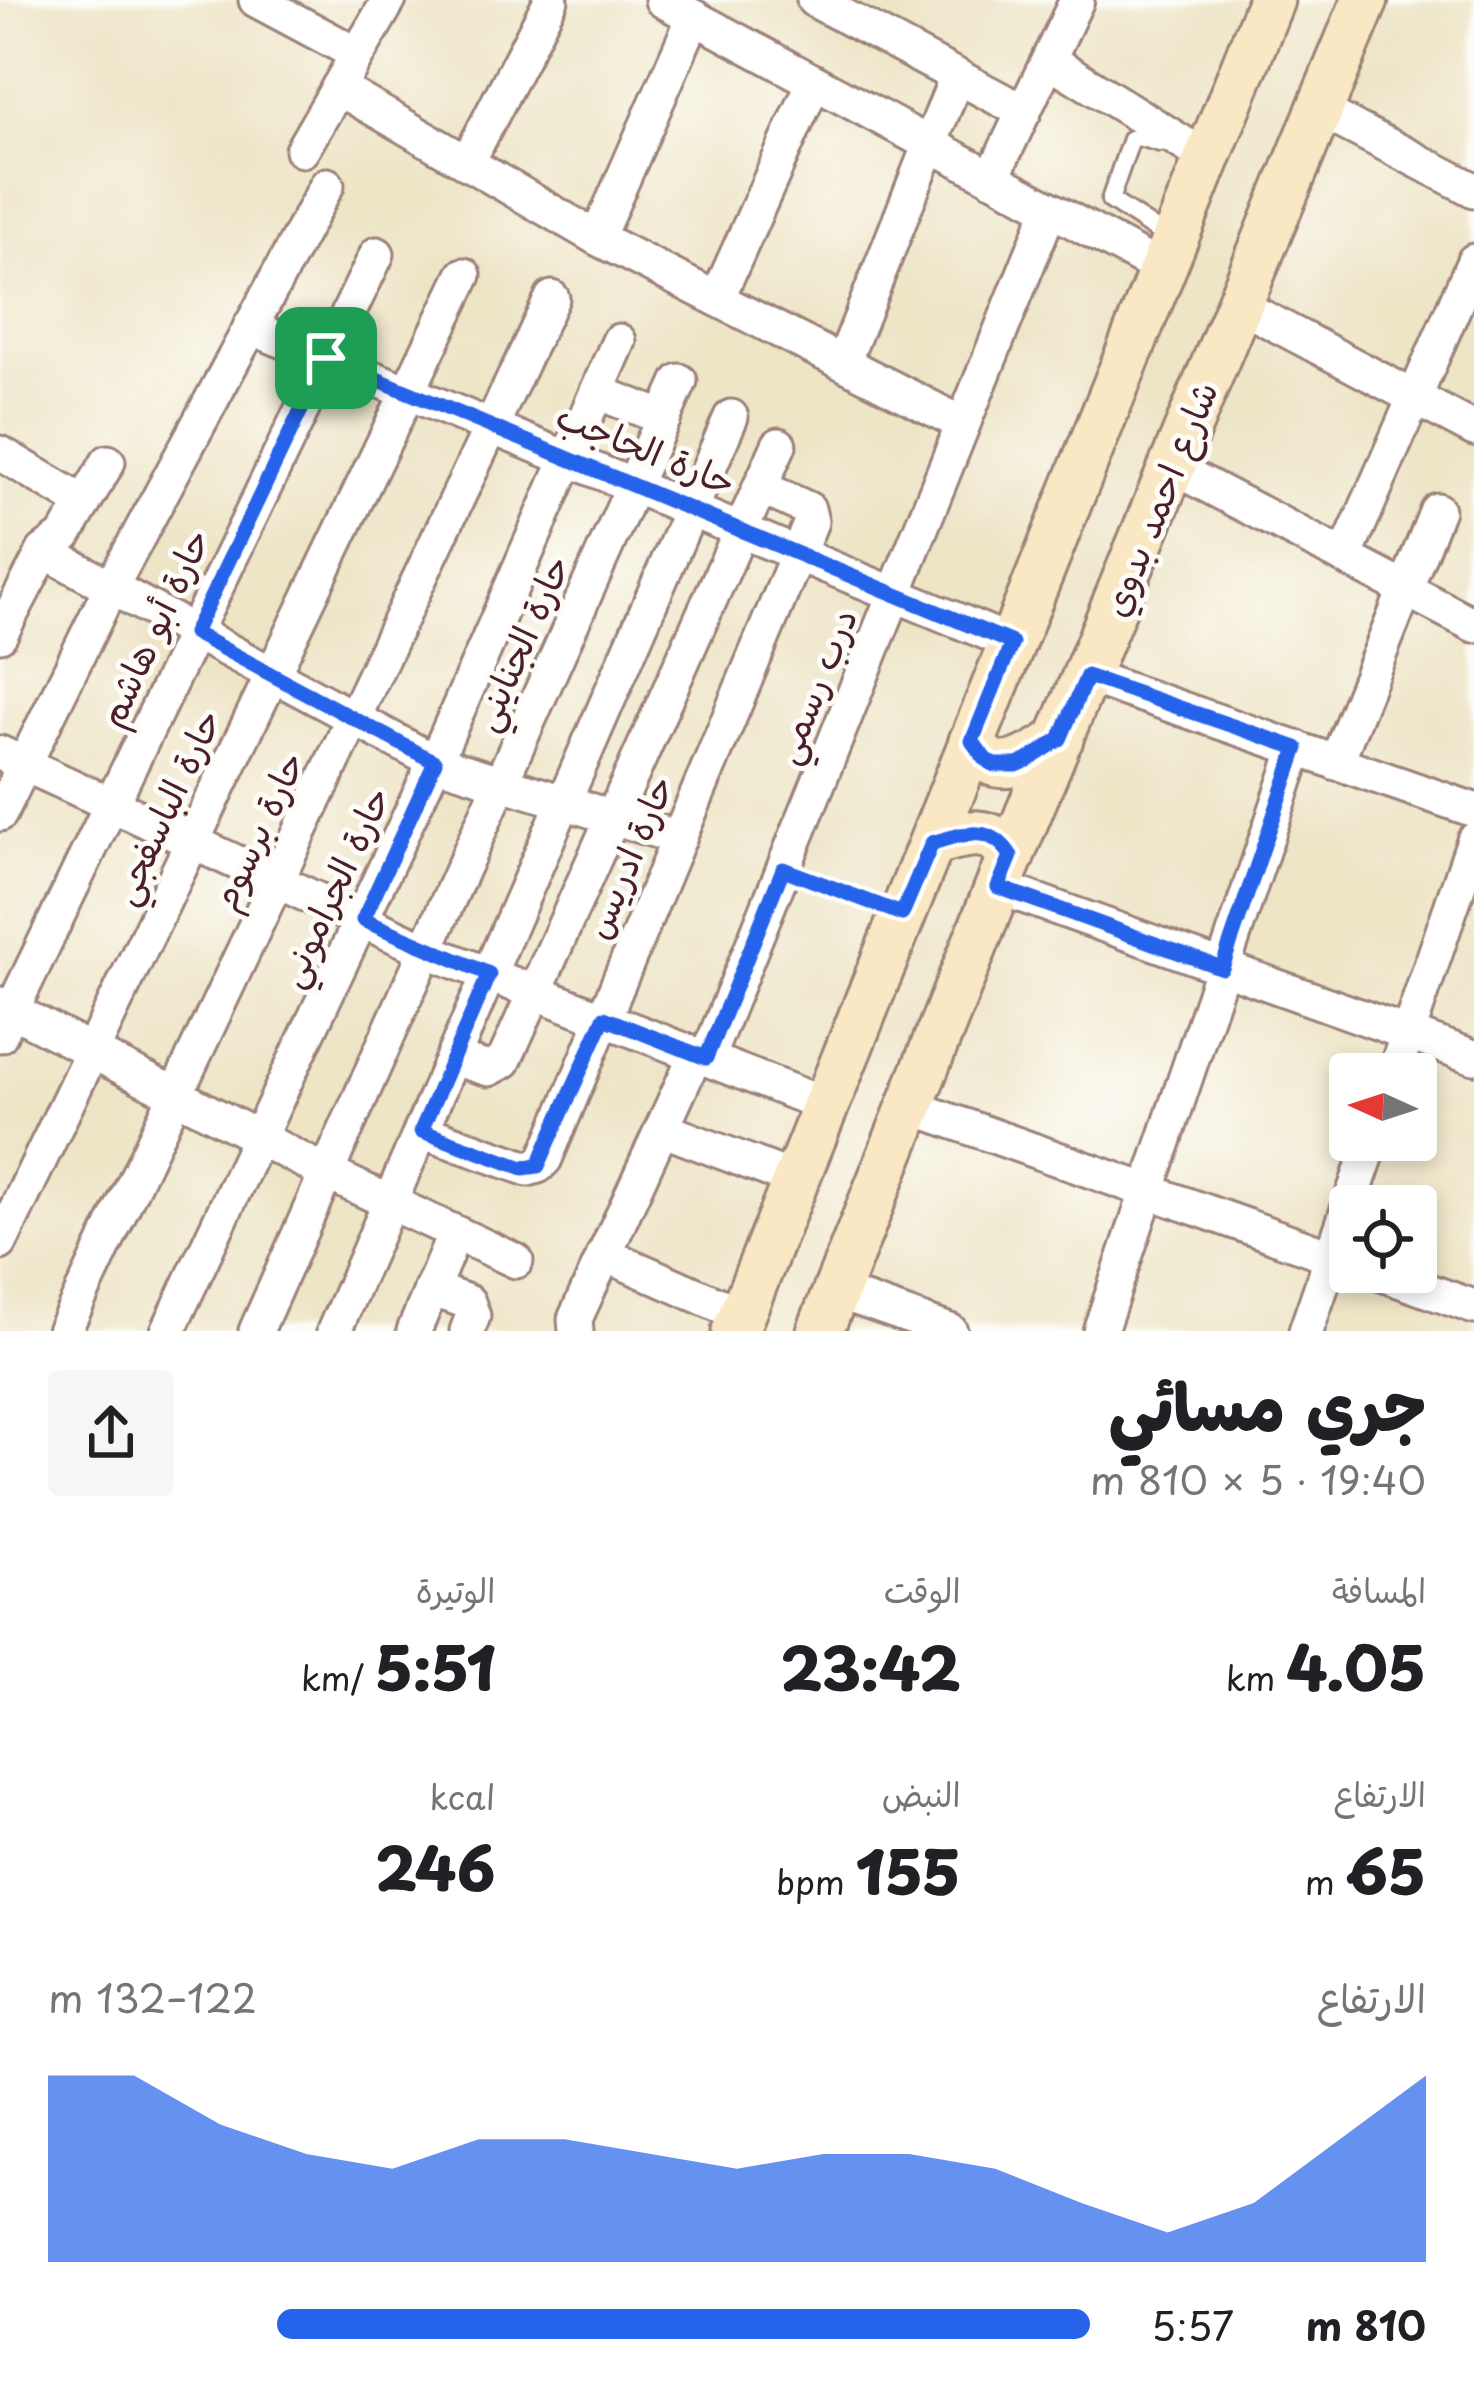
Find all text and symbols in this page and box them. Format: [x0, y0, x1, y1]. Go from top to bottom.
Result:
pin [275, 307, 377, 409]
icon: arrive [293, 325, 359, 391]
street label: شارع احمد بدوي [1086, 372, 1231, 624]
street label: حارة الحاجب [549, 387, 744, 508]
street label: حارة أبو هاشم [83, 519, 225, 737]
street label: حارة الجنايني [456, 546, 588, 742]
street label: درب رسمي [757, 599, 875, 774]
street label: حارة الباسفجي [95, 700, 239, 916]
street label: حارة برسوم [196, 742, 320, 920]
street label: حارة ادريس [569, 766, 686, 946]
street label: حارة الجراموني [262, 777, 409, 998]
north arrow [1329, 1053, 1437, 1161]
map controls [1329, 1053, 1437, 1293]
button: locate [1329, 1185, 1437, 1293]
text: جري مسائي [1109, 1354, 1426, 1453]
button: share [48, 1370, 174, 1496]
text: 19:40 · 5 × 810 m [1090, 1449, 1426, 1508]
text: الوتيرة [416, 1564, 495, 1614]
text: الوقت [884, 1564, 961, 1614]
text: المسافة [1332, 1564, 1426, 1614]
text: 5:51 [375, 1621, 495, 1711]
text: 23:42 [780, 1621, 961, 1711]
text: 4.05 [1286, 1621, 1426, 1711]
text: /km [301, 1652, 375, 1702]
text: km [1226, 1652, 1286, 1702]
text: النبض [882, 1768, 961, 1818]
text: الارتفاع [1333, 1768, 1426, 1818]
text: kcal [430, 1771, 495, 1821]
text: 246 [375, 1821, 495, 1911]
text: 155 [856, 1825, 961, 1915]
text: 65 [1345, 1825, 1426, 1915]
text: bpm [776, 1856, 856, 1906]
text: m [1305, 1856, 1345, 1906]
text: 122–132 m [48, 1967, 257, 2026]
text: الارتفاع [1317, 1967, 1426, 2026]
text: 5:57 [1151, 2295, 1234, 2354]
text: 810 m [1306, 2295, 1426, 2354]

